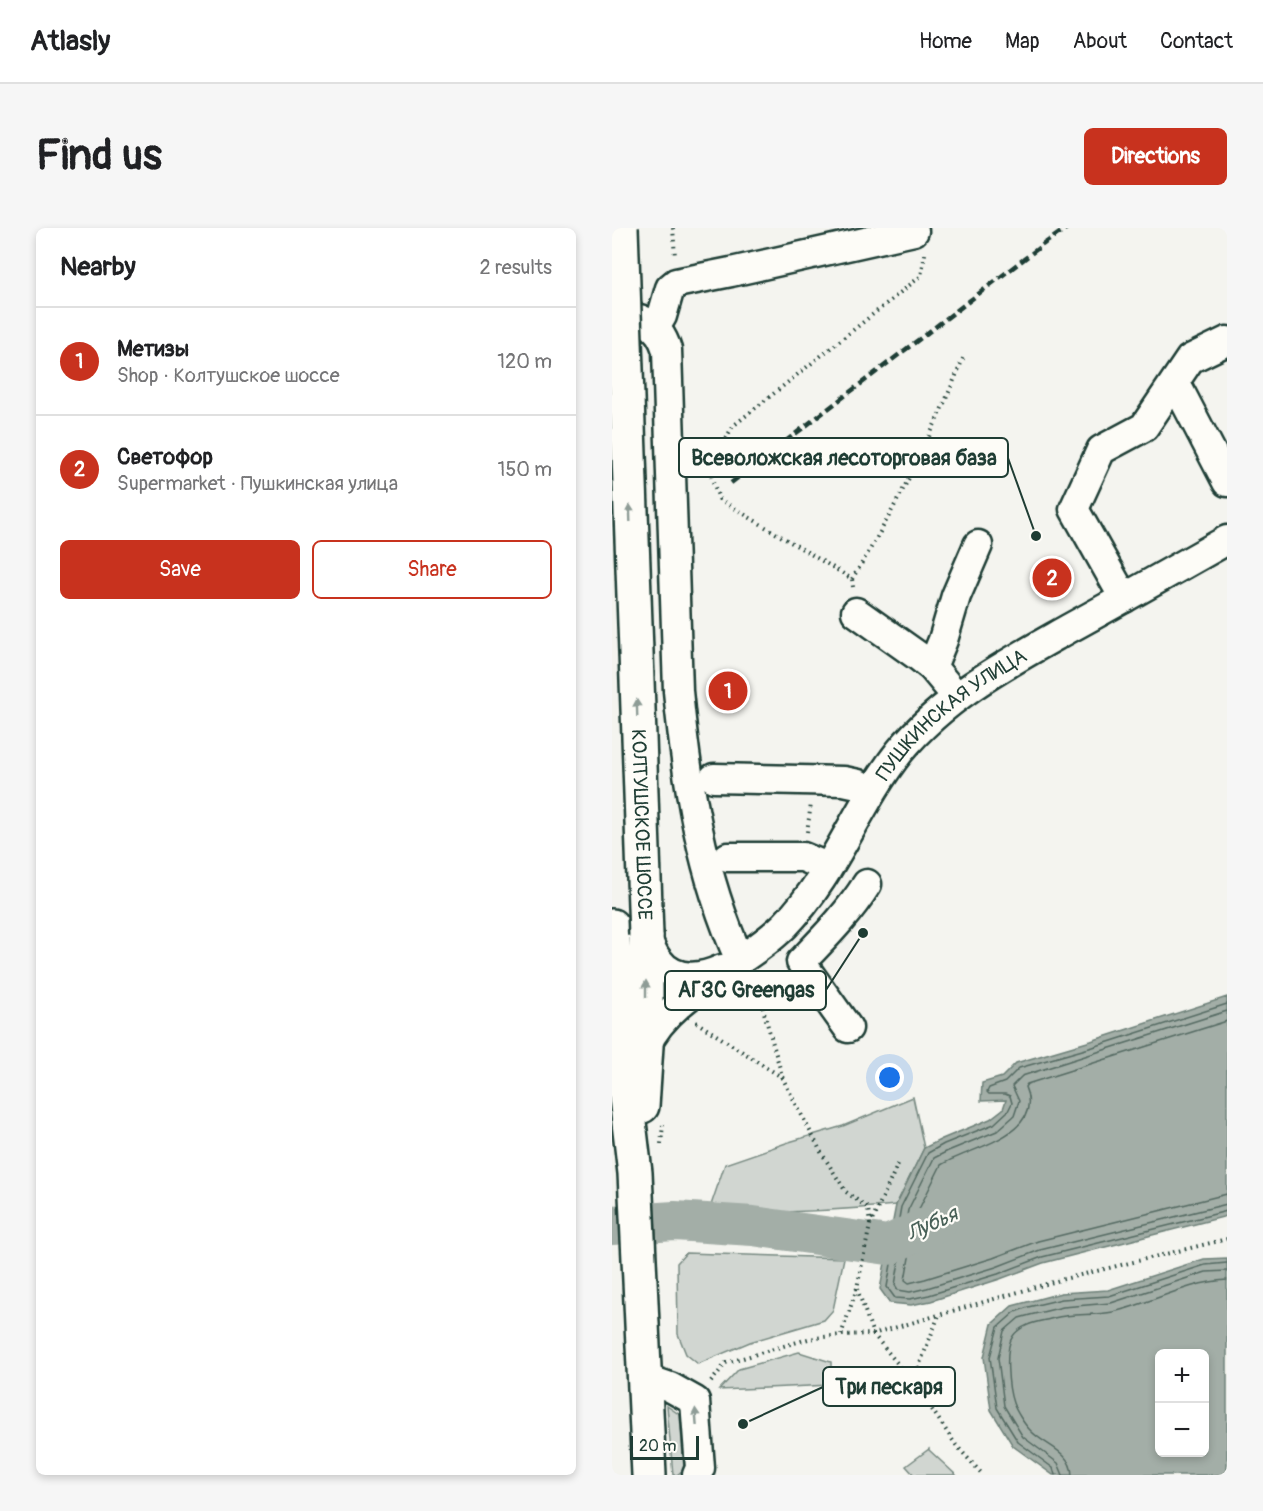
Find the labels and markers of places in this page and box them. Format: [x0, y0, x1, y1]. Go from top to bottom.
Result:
callout: Всеволожская лесоторговая база [679, 438, 1008, 477]
pin: 2 [1032, 556, 1072, 600]
pin: 1 [708, 668, 748, 714]
callout: АГЗС Greengas [665, 971, 826, 1010]
callout: Три пескаря [823, 1367, 955, 1406]

